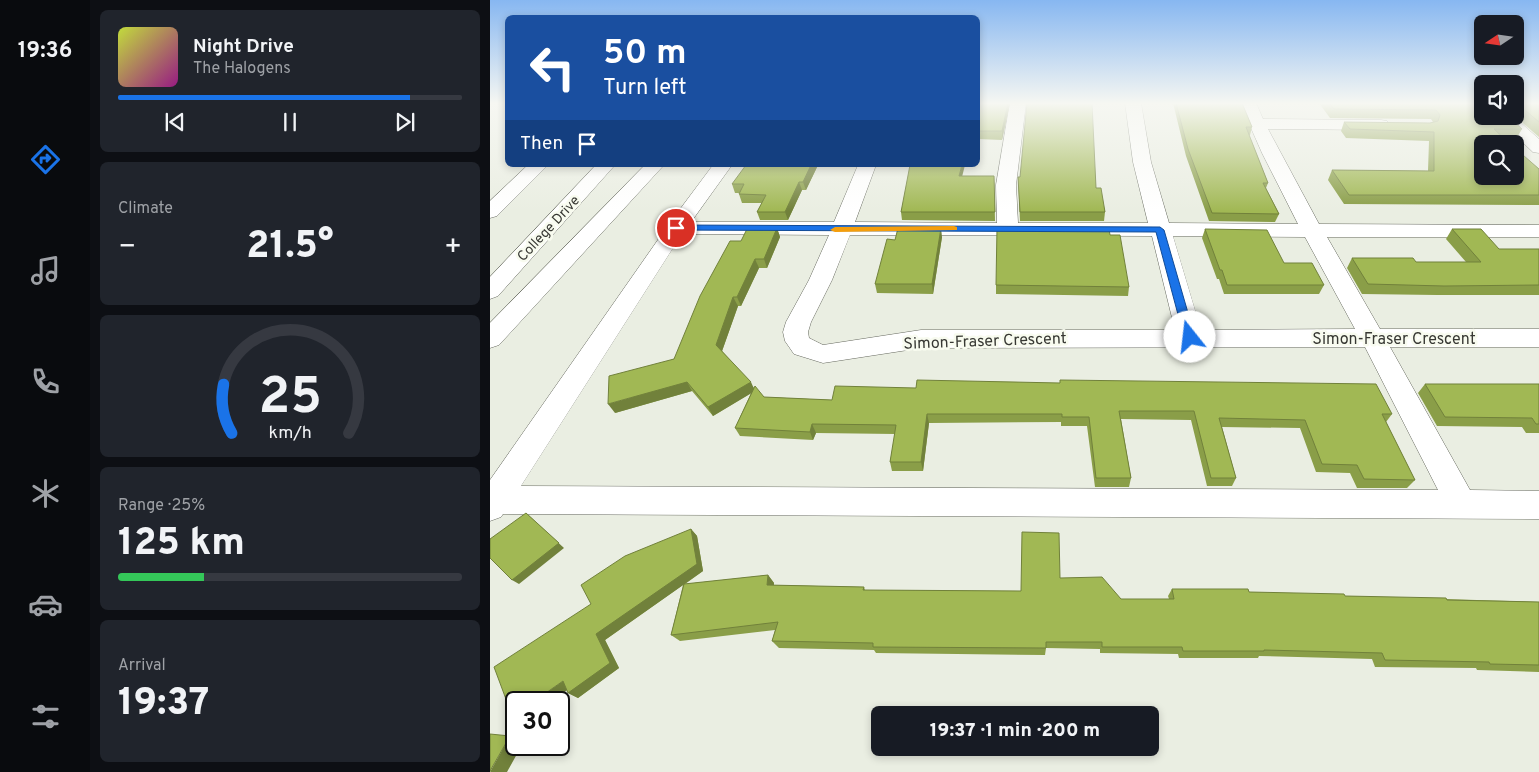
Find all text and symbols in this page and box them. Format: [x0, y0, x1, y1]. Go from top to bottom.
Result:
north arrow [1474, 15, 1524, 65]
map controls [1474, 15, 1524, 185]
text: 50 m [603, 32, 687, 76]
text: Night Drive [193, 35, 294, 59]
icon: left [520, 35, 585, 100]
text: 19:36 [18, 38, 72, 65]
text: The Halogens [193, 59, 291, 79]
text: Turn left [603, 75, 686, 102]
button: sound [1474, 75, 1524, 125]
icon: previous [161, 108, 189, 136]
icon: pause [276, 108, 304, 136]
icon: next [391, 108, 419, 136]
icon: arrive [573, 130, 601, 158]
text: Then [520, 132, 563, 156]
button: search [1474, 135, 1524, 185]
icon: directions [28, 142, 63, 177]
street label: College Drive [514, 193, 584, 265]
text: Climate [118, 199, 173, 219]
pin [655, 207, 697, 249]
icon: arrive [662, 214, 690, 242]
text: 21.5° [246, 223, 334, 272]
text: − [118, 230, 136, 266]
text: + [444, 230, 462, 266]
icon: music [28, 253, 63, 288]
position arrow [1163, 310, 1215, 362]
street label: Simon-Fraser Crescent [903, 329, 1067, 355]
street label: Simon-Fraser Crescent [1312, 330, 1476, 350]
icon: phone [28, 364, 63, 399]
text: 25 [258, 366, 322, 432]
text: km/h [268, 422, 312, 445]
icon: climate [28, 476, 63, 511]
text: Range · 25% [118, 496, 205, 516]
text: 125 km [118, 520, 245, 569]
icon: car [28, 587, 63, 622]
text: Arrival [118, 656, 166, 676]
text: 19:37 [118, 680, 209, 729]
speed limit sign: 30 [505, 691, 570, 756]
icon: filters [28, 699, 63, 734]
text: 19:37 · 1 min · 200 m [930, 719, 1100, 743]

